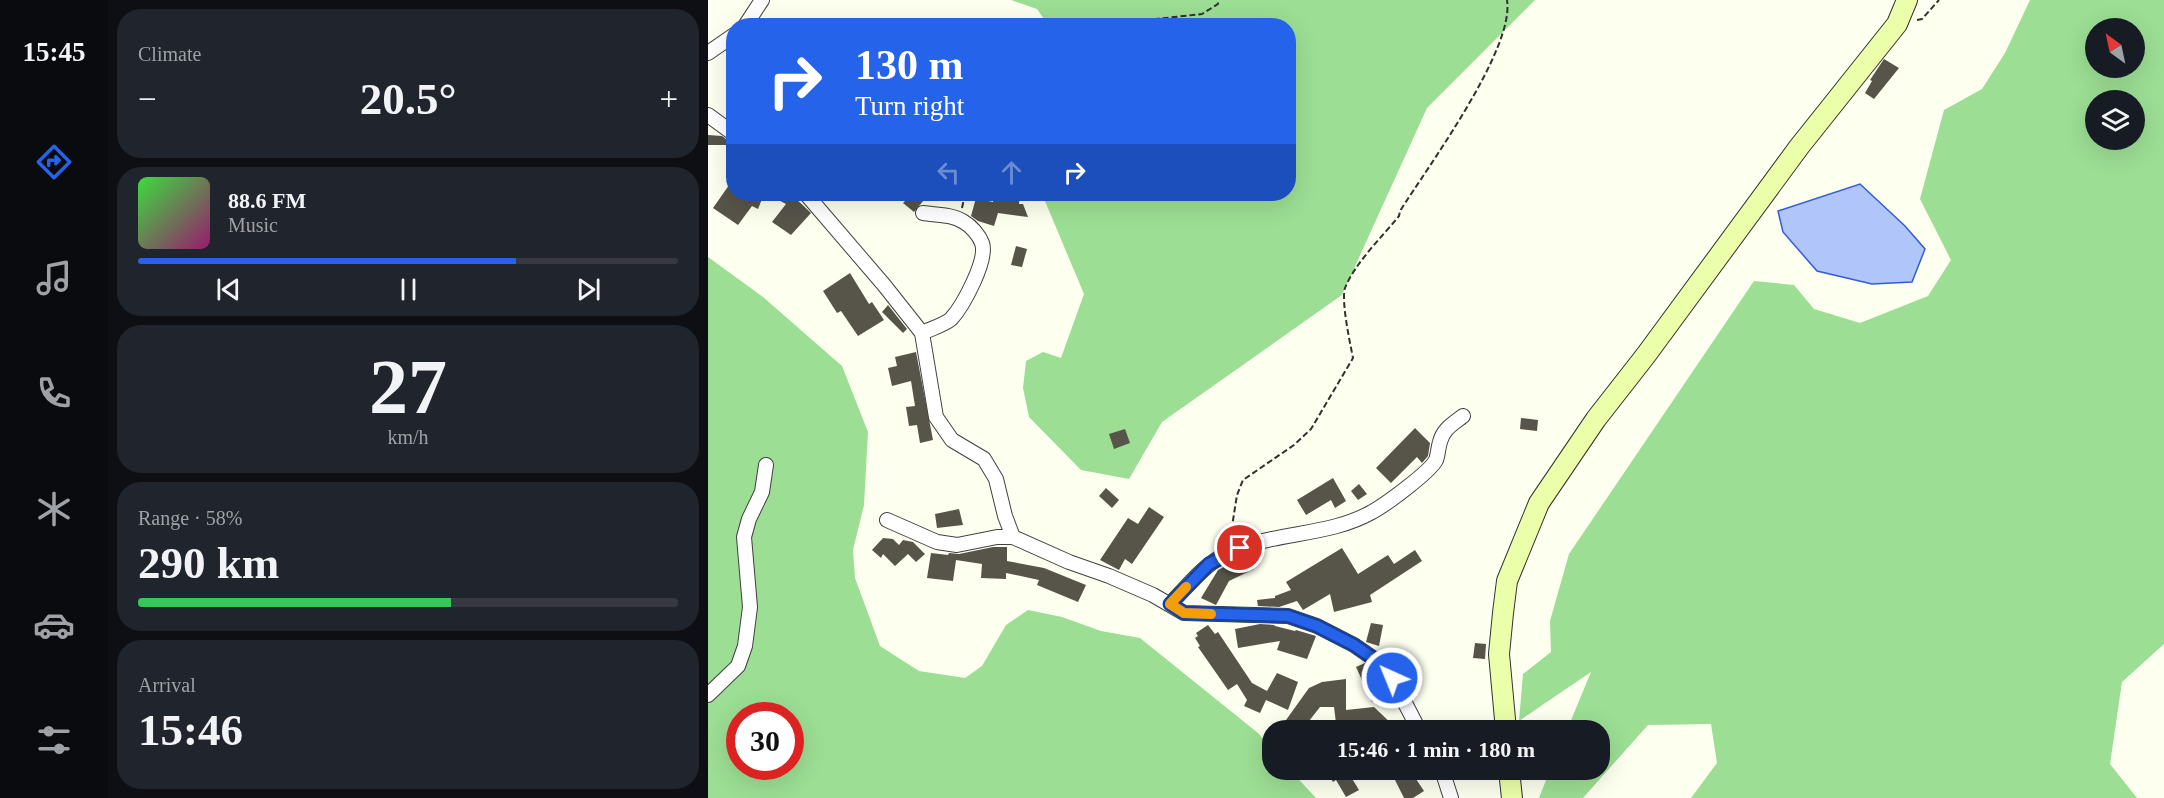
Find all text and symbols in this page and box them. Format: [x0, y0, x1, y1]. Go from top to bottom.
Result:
north arrow [2085, 18, 2145, 78]
map controls [2085, 18, 2145, 150]
text: 15:45 [23, 37, 86, 67]
icon: right [756, 42, 834, 120]
text: 130 m [855, 42, 964, 88]
text: Climate [138, 43, 201, 65]
text: 20.5° [360, 74, 456, 124]
text: − [138, 81, 157, 117]
text: + [659, 81, 678, 117]
button: layers [2085, 90, 2145, 150]
text: Turn right [855, 91, 964, 121]
icon: directions [33, 141, 75, 183]
icon: left [932, 156, 965, 189]
icon: ahead [995, 156, 1028, 189]
icon: right [1058, 156, 1091, 189]
text: 88.6 FM [228, 188, 306, 213]
text: Music [228, 214, 278, 236]
icon: music [33, 257, 75, 299]
icon: previous [212, 273, 245, 306]
icon: pause [392, 273, 425, 306]
icon: next [572, 273, 605, 306]
text: 27 [369, 343, 447, 430]
icon: phone [33, 372, 75, 414]
text: km/h [387, 426, 429, 448]
icon: climate [33, 488, 75, 530]
text: Range · 58% [138, 507, 242, 529]
pin [1214, 522, 1265, 573]
icon: arrive [1223, 531, 1256, 564]
text: 290 km [138, 538, 279, 588]
icon: car [33, 604, 75, 646]
position arrow [1360, 646, 1424, 710]
text: Arrival [138, 674, 196, 696]
speed limit sign: 30 [726, 702, 804, 780]
text: 15:46 [138, 705, 243, 755]
icon: filters [33, 719, 75, 761]
text: 15:46 · 1 min · 180 m [1337, 737, 1535, 762]

